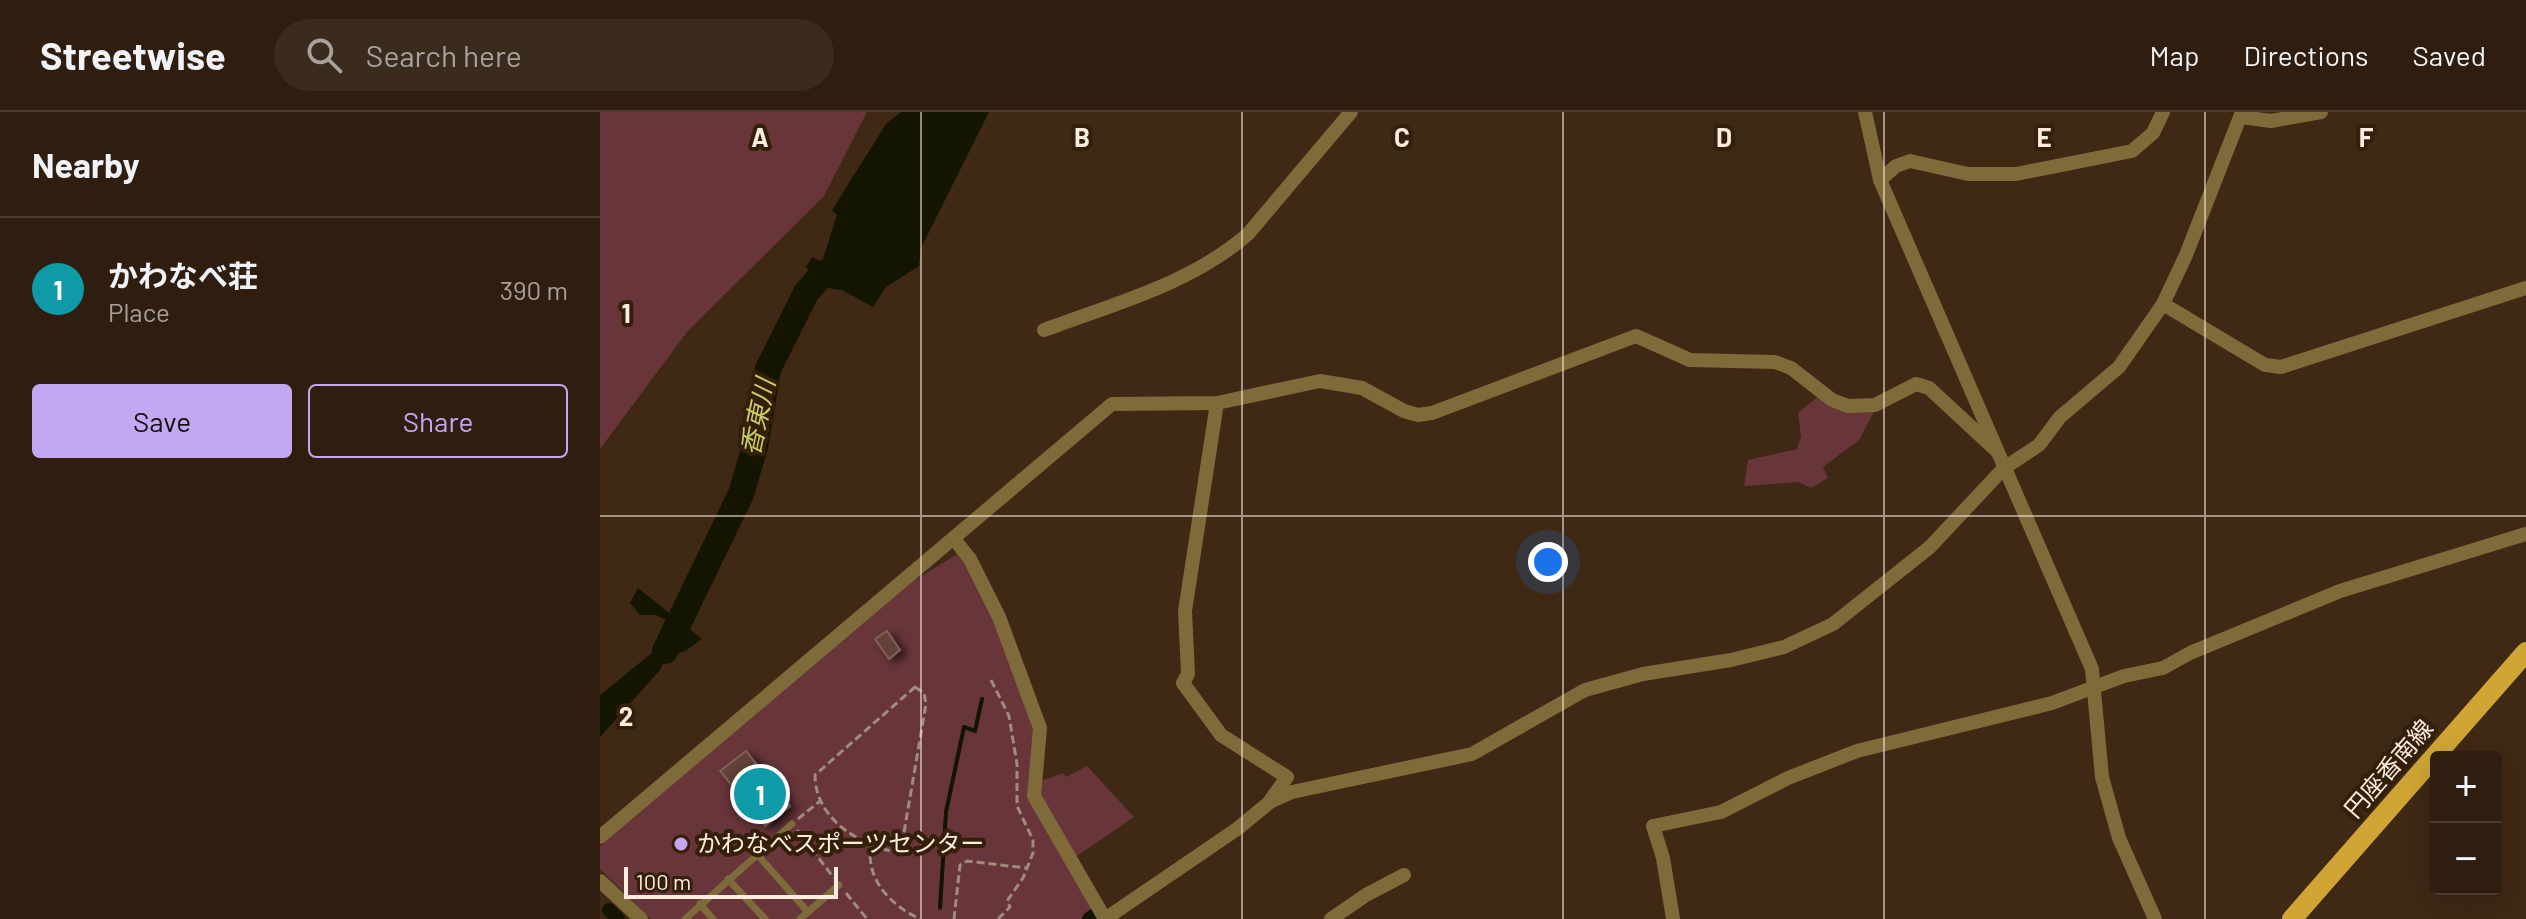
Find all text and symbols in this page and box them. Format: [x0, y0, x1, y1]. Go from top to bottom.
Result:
search box [274, 19, 834, 91]
text: Streetwise [40, 32, 226, 78]
icon: search [302, 33, 346, 77]
text: Search here [366, 37, 522, 73]
text: Map [2150, 38, 2199, 72]
text: Directions [2243, 38, 2369, 72]
text: Saved [2413, 38, 2486, 72]
text: A [751, 121, 769, 152]
text: B [1074, 121, 1090, 152]
text: C [1394, 121, 1410, 152]
text: D [1716, 121, 1732, 152]
text: E [2036, 121, 2052, 152]
text: F [2359, 121, 2374, 152]
text: Nearby [32, 144, 140, 185]
text: かわなべ荘 [108, 257, 258, 293]
text: 1 [53, 274, 63, 305]
text: 390 m [500, 274, 568, 305]
text: Place [108, 296, 170, 327]
text: 1 [621, 297, 631, 328]
water label: 香東川 [733, 372, 780, 458]
button: Save [32, 384, 292, 458]
button: Share [308, 384, 568, 458]
your location [1528, 542, 1568, 582]
text: 2 [619, 700, 633, 731]
street label: 円座香南線 [2338, 713, 2438, 823]
map controls [2430, 751, 2502, 895]
button: + [2430, 751, 2502, 823]
pin: 1 [734, 764, 786, 824]
button: − [2430, 823, 2502, 895]
place label: かわなべスポーツセンター [697, 828, 985, 857]
marker: かわなべスポーツセンター [672, 835, 690, 853]
scale bar [624, 863, 838, 899]
text: 100 m [636, 868, 691, 894]

